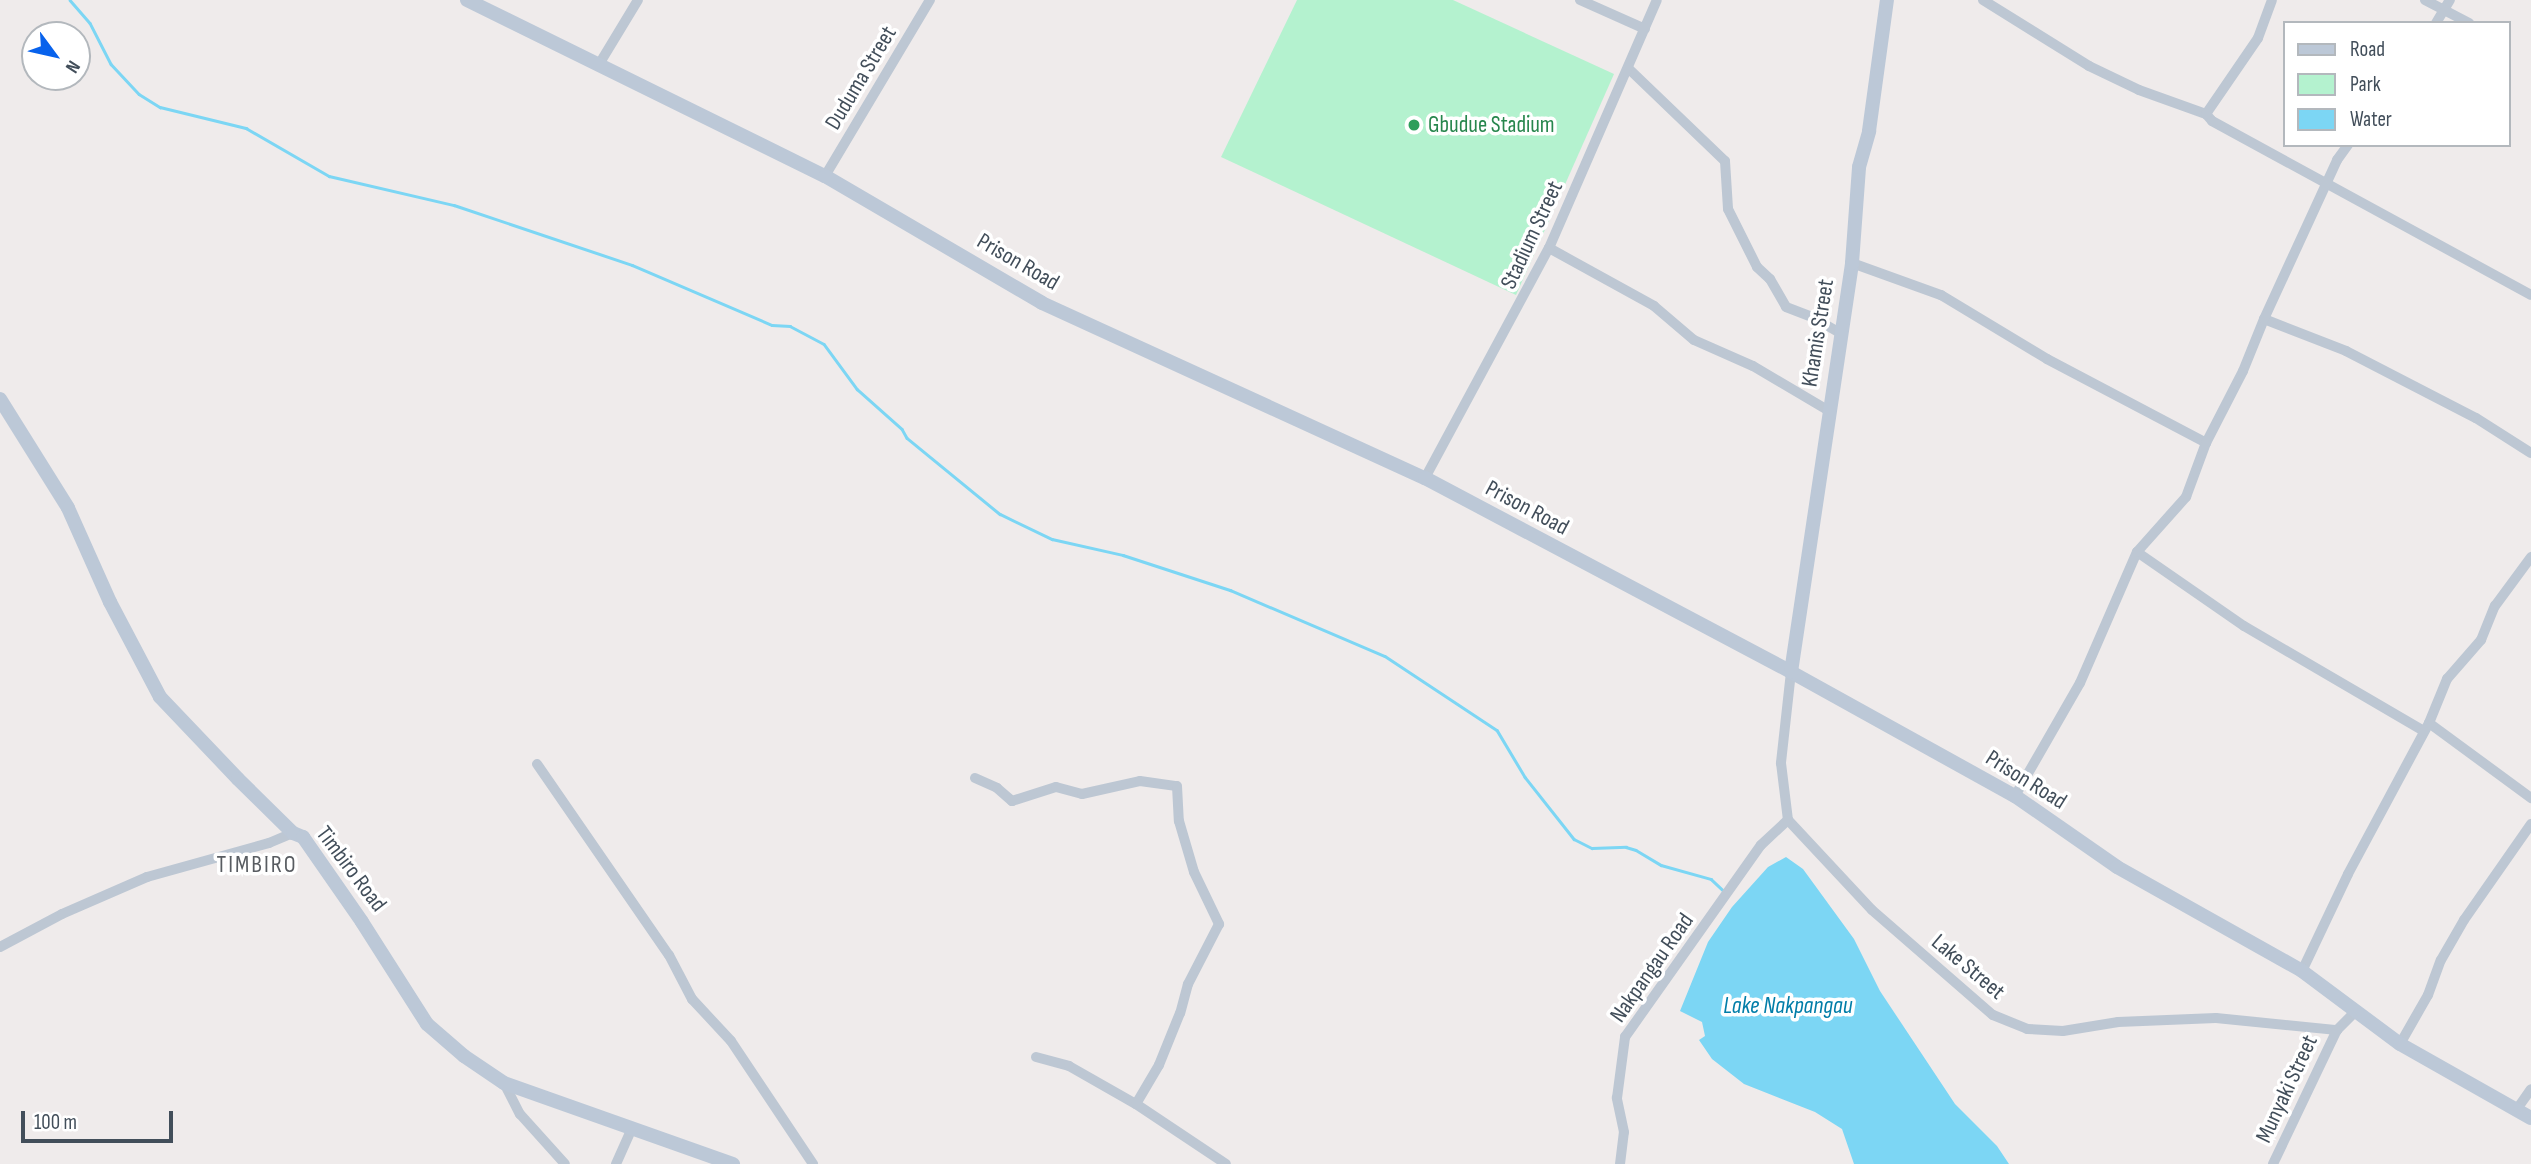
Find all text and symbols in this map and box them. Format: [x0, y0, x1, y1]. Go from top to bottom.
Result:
north arrow [21, 21, 91, 91]
street label: Duduma Street [819, 21, 903, 135]
legend [2282, 21, 2510, 147]
text: Road [2350, 37, 2385, 62]
text: N [60, 56, 85, 77]
text: Park [2350, 72, 2381, 97]
text: Water [2350, 107, 2392, 132]
place label: Gbudue Stadium [1428, 111, 1555, 139]
marker: Gbudue Stadium [1406, 117, 1422, 133]
street label: Stadium Street [1495, 177, 1569, 293]
street label: Prison Road [972, 227, 1064, 297]
street label: Khamis Street [1796, 277, 1840, 389]
street label: Prison Road [1481, 475, 1573, 541]
street label: Prison Road [1980, 744, 2072, 816]
street label: Timbiro Road [310, 821, 392, 917]
district label: TIMBIRO [217, 851, 297, 879]
street label: Nakpangau Road [1604, 908, 1700, 1028]
street label: Lake Street [1926, 928, 2010, 1006]
water label: Lake Nakpangau [1723, 992, 1853, 1020]
street label: Munyaki Street [2250, 1031, 2324, 1147]
scale bar [24, 1098, 177, 1142]
text: 100 m [34, 1110, 77, 1135]

